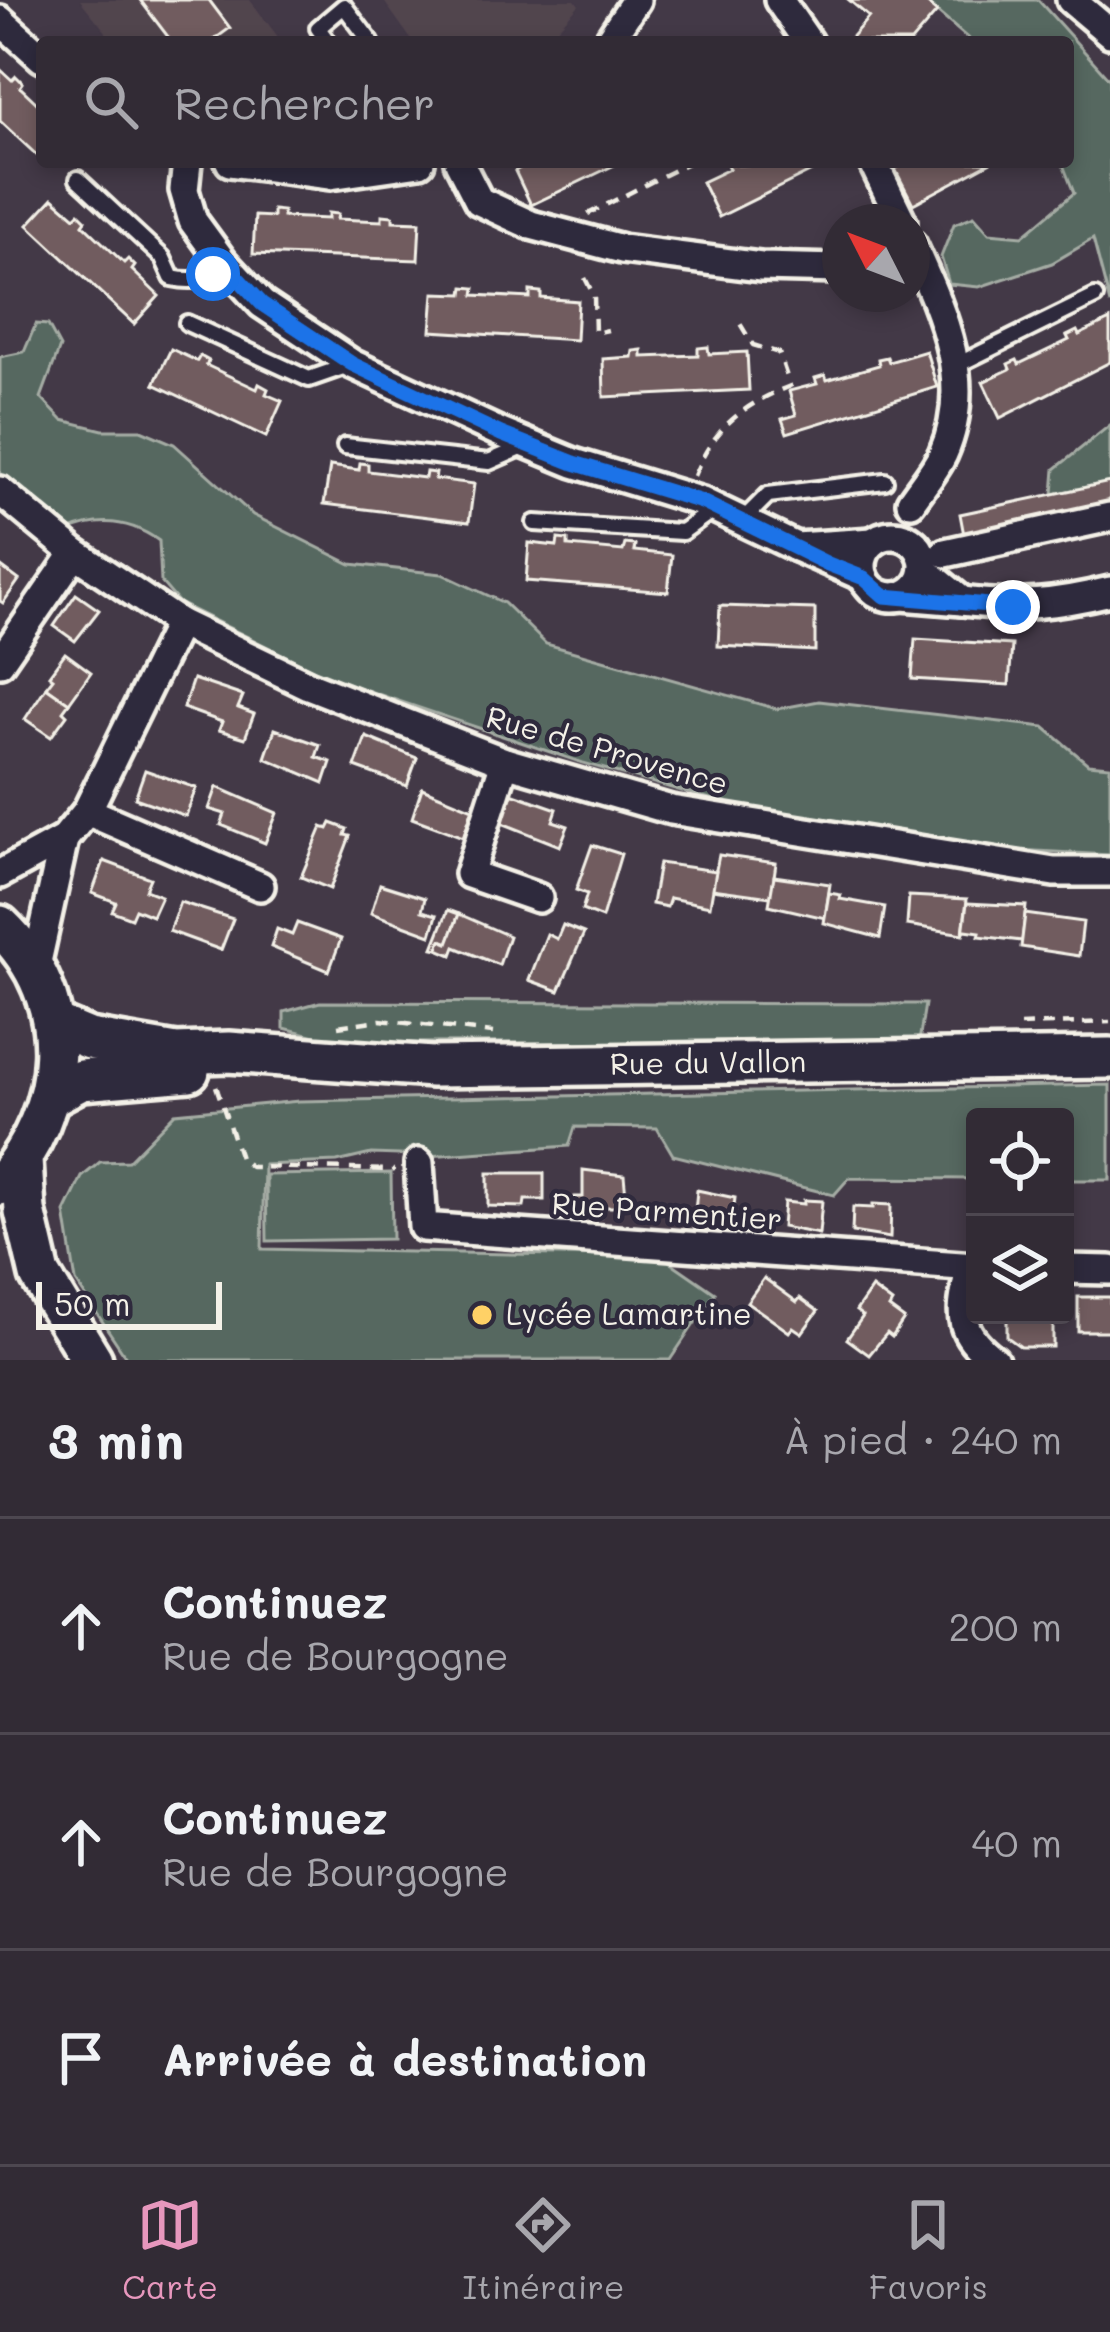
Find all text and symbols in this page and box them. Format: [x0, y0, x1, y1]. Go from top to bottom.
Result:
search box [36, 36, 1074, 168]
icon: search [78, 69, 144, 135]
text: Rechercher [174, 73, 435, 131]
north arrow [822, 204, 930, 312]
route start [186, 247, 240, 301]
route end [986, 580, 1040, 634]
street label: Rue de Provence [482, 695, 733, 803]
street label: Rue du Vallon [610, 1040, 807, 1083]
map controls [966, 1108, 1074, 1324]
button: locate [966, 1108, 1074, 1216]
street label: Rue Parmentier [551, 1182, 784, 1238]
button: layers [966, 1216, 1074, 1324]
scale bar [36, 1276, 222, 1329]
text: 50 m [54, 1281, 130, 1324]
place label: Lycée Lamartine [506, 1293, 752, 1333]
marker: Lycée Lamartine [469, 1302, 495, 1328]
text: 3 min [48, 1405, 184, 1472]
text: À pied · 240 m [783, 1413, 1062, 1464]
text: Continuez [162, 1571, 388, 1629]
icon: ahead [48, 1593, 114, 1659]
text: 200 m [949, 1600, 1062, 1651]
text: Rue de Bourgogne [162, 1629, 509, 1680]
text: Continuez [162, 1787, 388, 1845]
icon: ahead [48, 1809, 114, 1875]
text: 40 m [971, 1816, 1062, 1867]
text: Rue de Bourgogne [162, 1845, 509, 1896]
icon: arrive [48, 2025, 114, 2091]
text: Arrivée à destination [162, 2029, 647, 2087]
tab: Carte [122, 2192, 218, 2307]
tab: Itinéraire [462, 2192, 624, 2307]
tab: Favoris [869, 2192, 988, 2307]

